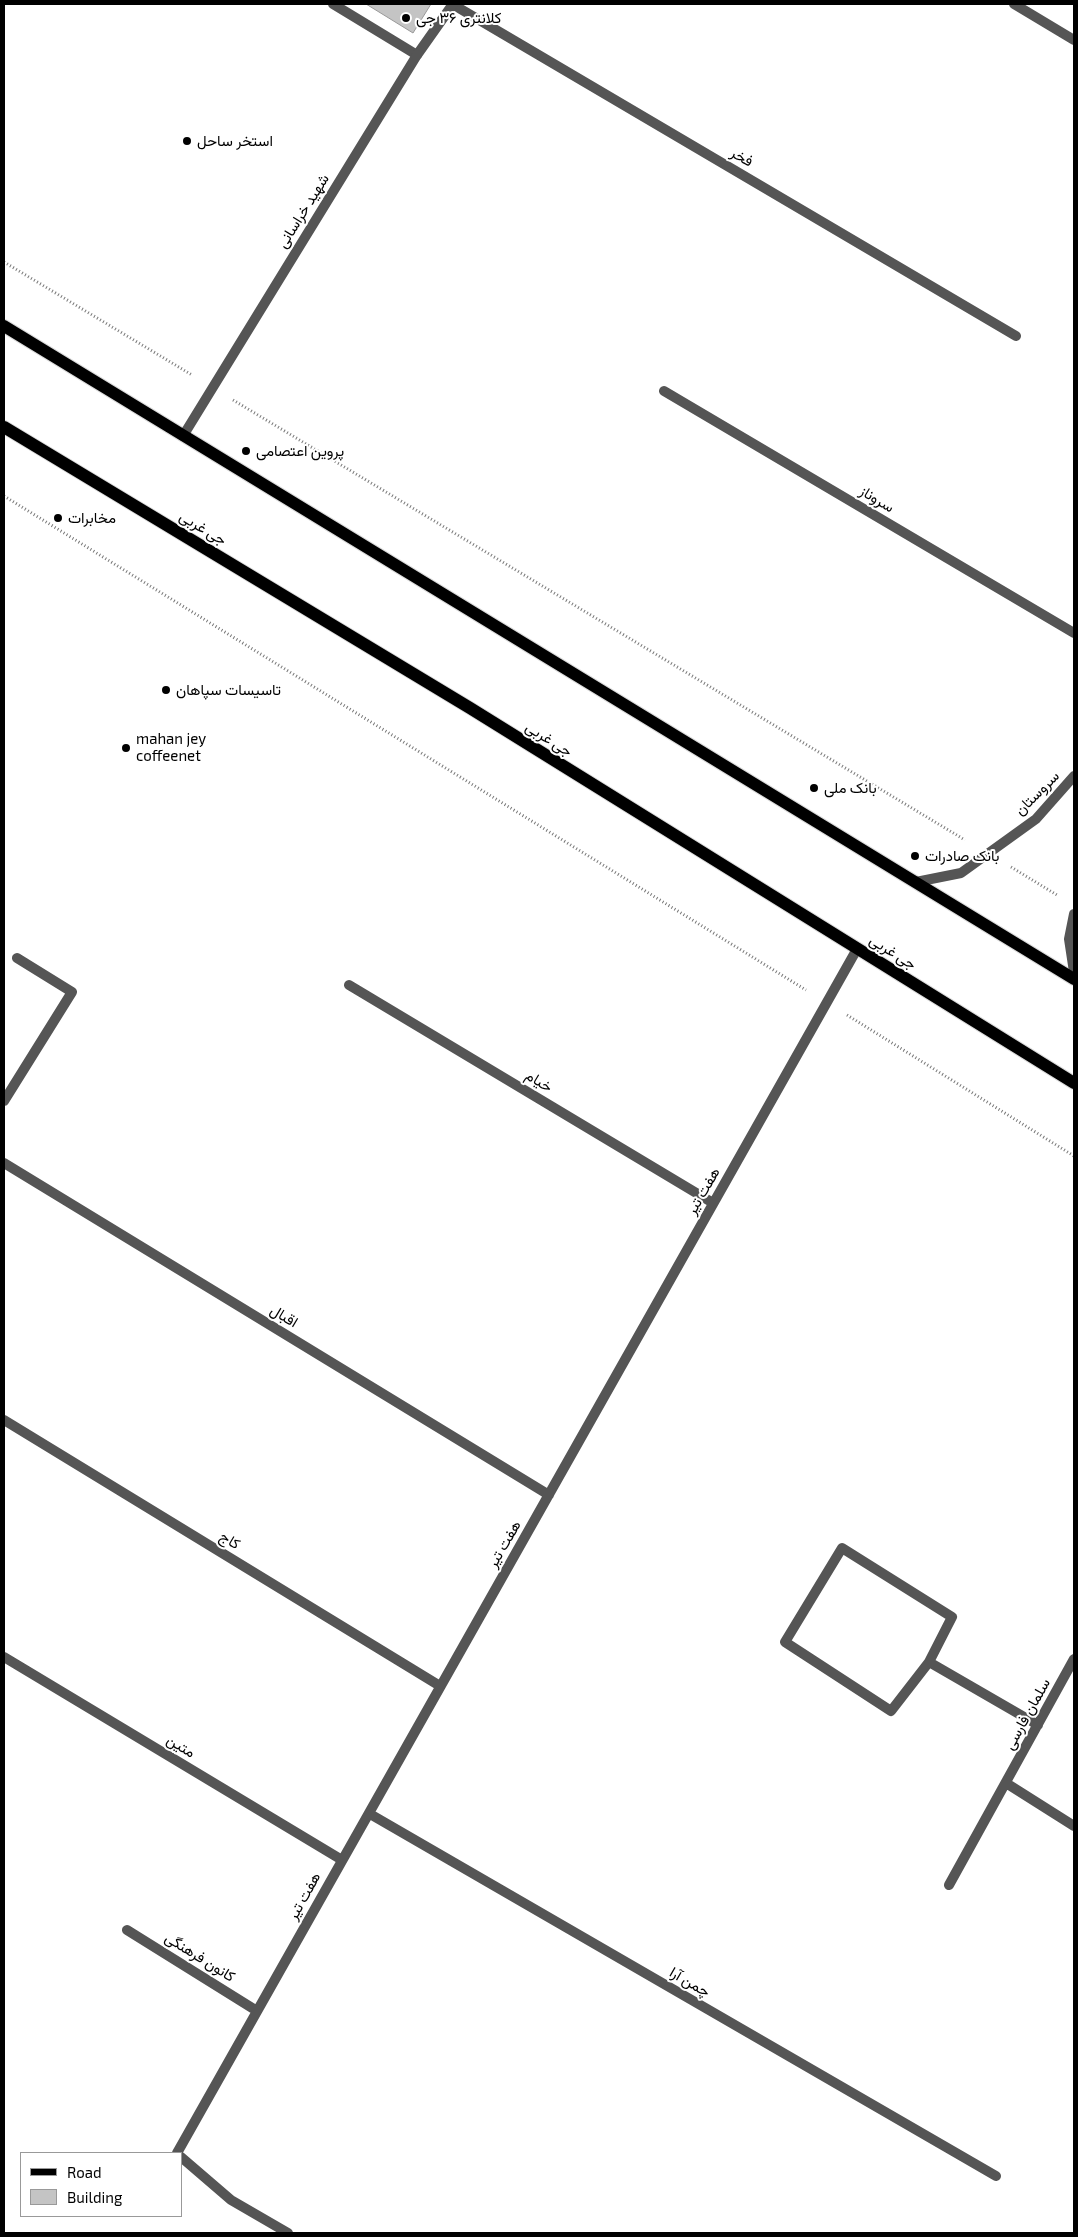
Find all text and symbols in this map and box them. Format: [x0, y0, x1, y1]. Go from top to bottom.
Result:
place label: کلانتری ۳۶ جی [416, 9, 501, 27]
marker: کلانتری ۳۶ جی [400, 12, 412, 24]
place label: استخر ساحل [197, 132, 273, 150]
marker: استخر ساحل [181, 135, 193, 147]
street label: فخر [728, 143, 756, 171]
street label: شهید خراسانی [273, 171, 333, 251]
place label: پروین اعتصامی [256, 442, 344, 460]
marker: پروین اعتصامی [240, 445, 252, 457]
street label: سروناز [856, 482, 898, 516]
street label: جی غربی [176, 507, 230, 549]
place label: مخابرات [68, 509, 116, 527]
marker: مخابرات [52, 512, 64, 524]
place label: تاسیسات سپاهان [176, 681, 281, 699]
marker: تاسیسات سپاهان [160, 684, 172, 696]
street label: جی غربی [522, 718, 576, 760]
place label: mahan jey coffeenet [136, 730, 206, 765]
marker: mahan jey coffeenet [120, 742, 132, 754]
street label: سروستان [1011, 767, 1063, 819]
place label: بانک ملی [824, 779, 877, 797]
marker: بانک ملی [808, 782, 820, 794]
place label: بانک صادرات [925, 847, 999, 865]
marker: بانک صادرات [909, 850, 921, 862]
street label: جی غربی [866, 931, 920, 973]
street label: خیام [522, 1066, 556, 1096]
street label: هفت تیر [682, 1164, 724, 1218]
street label: اقبال [267, 1301, 301, 1331]
street label: هفت تیر [483, 1517, 525, 1571]
street label: کاج [217, 1527, 243, 1553]
street label: سلمان فارسی [1000, 1675, 1054, 1753]
street label: متین [163, 1731, 199, 1761]
street label: هفت تیر [284, 1869, 324, 1923]
street label: کانون فرهنگی [162, 1928, 238, 1986]
street label: چمن آرا [667, 1963, 713, 2001]
legend [20, 2152, 182, 2217]
text: Road [67, 2163, 102, 2181]
text: Building [67, 2188, 122, 2206]

